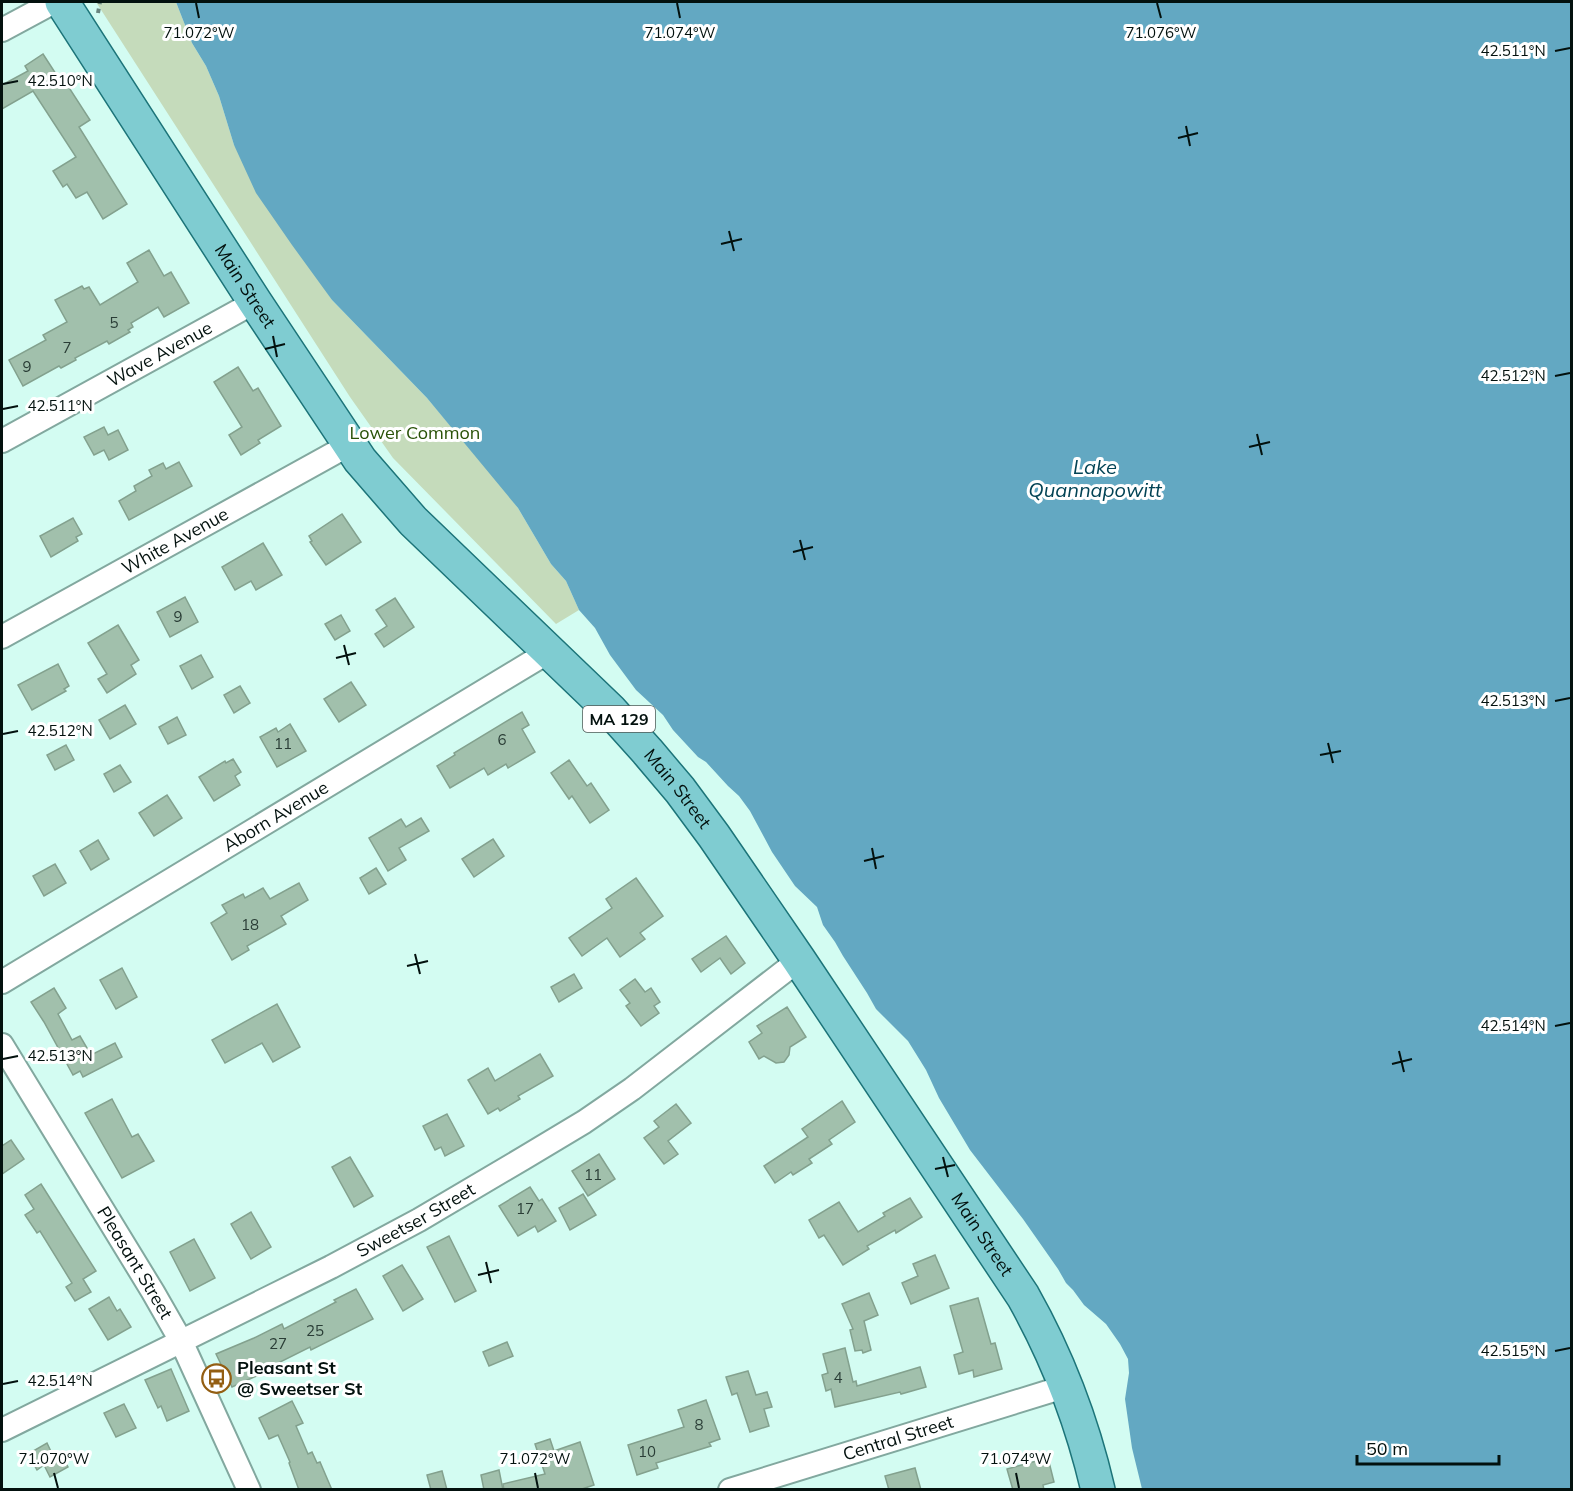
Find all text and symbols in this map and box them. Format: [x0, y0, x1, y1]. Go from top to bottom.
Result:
text: 71.072°W [164, 23, 235, 42]
text: 71.074°W [645, 23, 716, 42]
text: 71.076°W [1126, 23, 1197, 42]
text: 42.511°N [1480, 41, 1546, 60]
text: 42.510°N [27, 71, 93, 90]
street label: Main Street [210, 240, 281, 332]
house number: 5 [109, 313, 119, 332]
street label: Wave Avenue [103, 316, 216, 392]
house number: 7 [62, 338, 72, 357]
house number: 9 [22, 357, 32, 376]
text: 42.512°N [1480, 366, 1546, 385]
text: 42.511°N [27, 396, 93, 415]
park label: Lower Common [350, 421, 480, 444]
water label: Lake Quannapowitt [1028, 454, 1163, 502]
street label: White Avenue [118, 502, 232, 579]
house number: 9 [173, 607, 183, 626]
text: 42.513°N [1480, 691, 1546, 710]
road number: MA 129 [583, 706, 655, 732]
text: 42.512°N [27, 721, 93, 740]
house number: 6 [497, 730, 507, 749]
house number: 11 [274, 734, 292, 753]
street label: Main Street [639, 744, 717, 833]
street label: Aborn Avenue [219, 776, 332, 857]
house number: 18 [241, 915, 259, 934]
text: 42.514°N [1480, 1016, 1546, 1035]
text: 42.513°N [27, 1046, 93, 1065]
house number: 11 [584, 1165, 602, 1184]
street label: Sweetser Street [352, 1178, 479, 1262]
street label: Main Street [946, 1188, 1019, 1280]
house number: 17 [516, 1199, 534, 1218]
street label: Pleasant Street [92, 1202, 178, 1323]
house number: 25 [306, 1321, 324, 1340]
house number: 27 [269, 1334, 287, 1353]
text: 42.515°N [1480, 1341, 1546, 1360]
place label: Pleasant St @ Sweetser St [237, 1356, 362, 1400]
bus stop icon: Pleasant St @ Sweetser St [200, 1362, 232, 1394]
house number: 4 [833, 1368, 843, 1387]
text: 42.514°N [27, 1371, 93, 1390]
street label: Central Street [840, 1410, 956, 1465]
house number: 8 [694, 1415, 704, 1434]
scale bar [1357, 1428, 1500, 1466]
text: 50 m [1366, 1437, 1408, 1460]
house number: 10 [638, 1442, 656, 1461]
text: 71.070°W [19, 1449, 90, 1468]
text: 71.072°W [500, 1449, 571, 1468]
text: 71.074°W [981, 1449, 1052, 1468]

